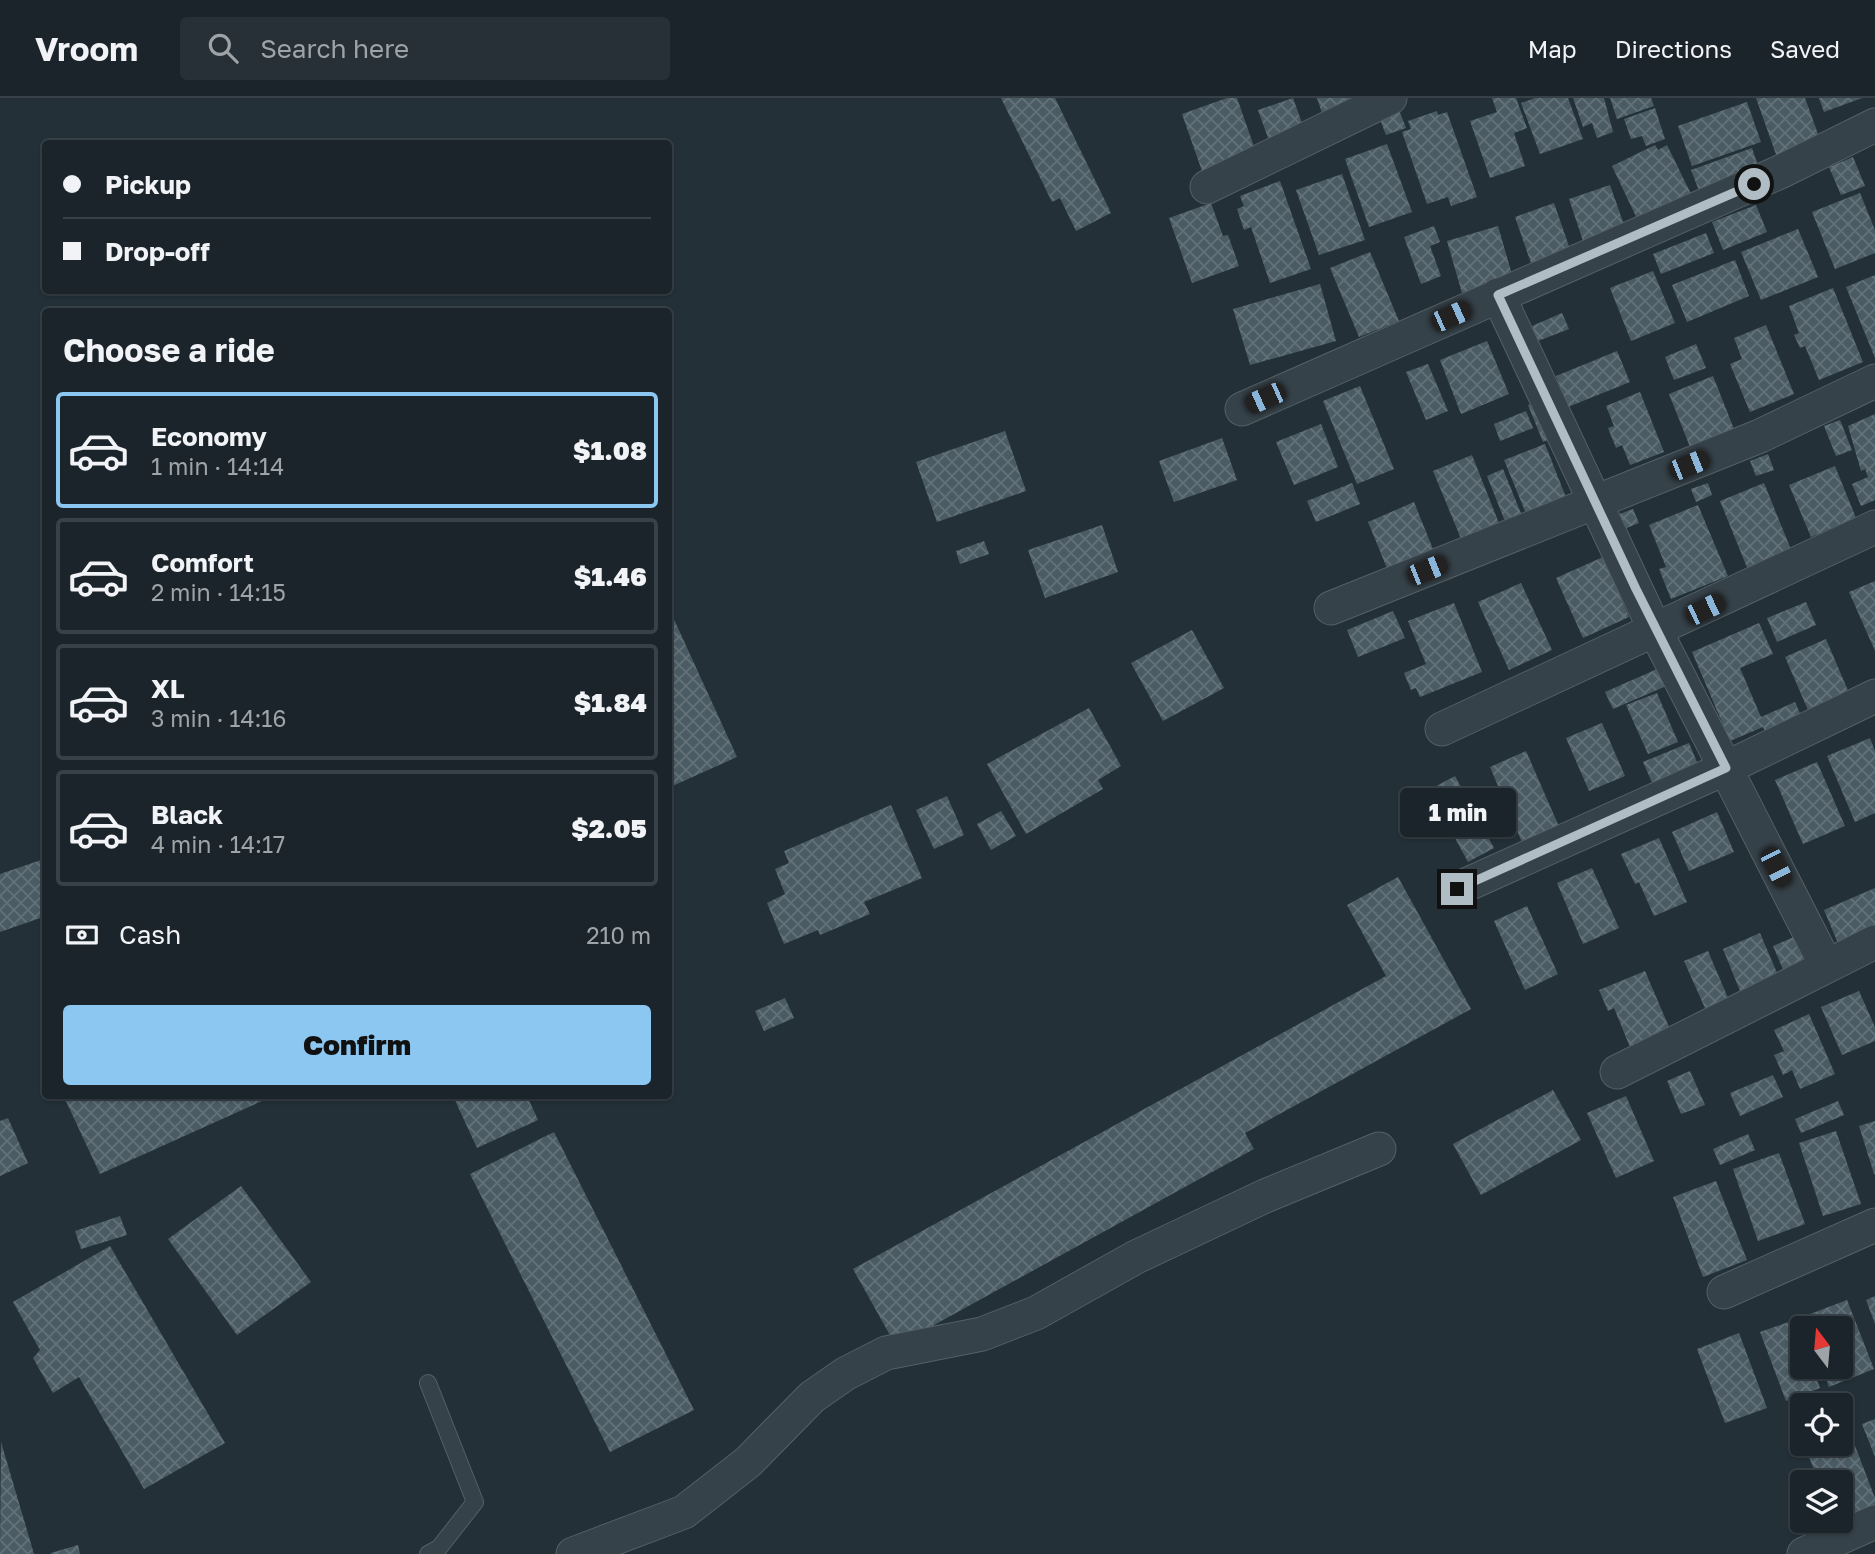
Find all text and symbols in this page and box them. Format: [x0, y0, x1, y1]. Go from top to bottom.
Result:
search box [180, 17, 670, 80]
text: Vroom [35, 29, 138, 68]
icon: search [204, 29, 242, 67]
text: Search here [260, 33, 409, 64]
text: Map [1528, 34, 1577, 63]
text: Directions [1615, 34, 1732, 63]
text: Saved [1770, 34, 1840, 63]
route start [1738, 168, 1770, 200]
text: Pickup [105, 169, 191, 200]
text: Drop-off [105, 236, 210, 267]
car [1428, 298, 1475, 334]
text: Choose a ride [63, 331, 275, 369]
car [1242, 380, 1289, 416]
icon: car [67, 419, 130, 482]
text: Economy [151, 421, 267, 452]
text: $1.08 [573, 435, 647, 466]
car [1666, 447, 1713, 483]
text: 1 min · 14:14 [151, 452, 284, 480]
icon: car [67, 545, 130, 608]
text: Comfort [151, 547, 254, 578]
car [1404, 552, 1451, 588]
text: $1.46 [574, 561, 647, 592]
text: 2 min · 14:15 [151, 578, 286, 606]
car [1682, 590, 1729, 628]
icon: car [67, 671, 130, 734]
text: XL [151, 673, 185, 704]
text: $1.84 [574, 687, 647, 718]
text: 3 min · 14:16 [151, 704, 286, 732]
callout: 1 min [1399, 788, 1515, 836]
icon: car [67, 797, 130, 860]
text: 1 min [1429, 798, 1487, 826]
text: Black [151, 799, 223, 830]
text: $2.05 [571, 813, 647, 844]
text: 4 min · 14:17 [151, 830, 285, 858]
car [1758, 844, 1795, 890]
route end [1441, 873, 1473, 905]
icon: cash [63, 916, 101, 954]
text: Cash [119, 919, 181, 950]
text: 210 m [586, 921, 651, 949]
button: Confirm [63, 1005, 651, 1085]
north arrow [1790, 1316, 1853, 1379]
map controls [1790, 1316, 1853, 1533]
button: locate [1790, 1393, 1853, 1456]
button: layers [1790, 1470, 1853, 1533]

